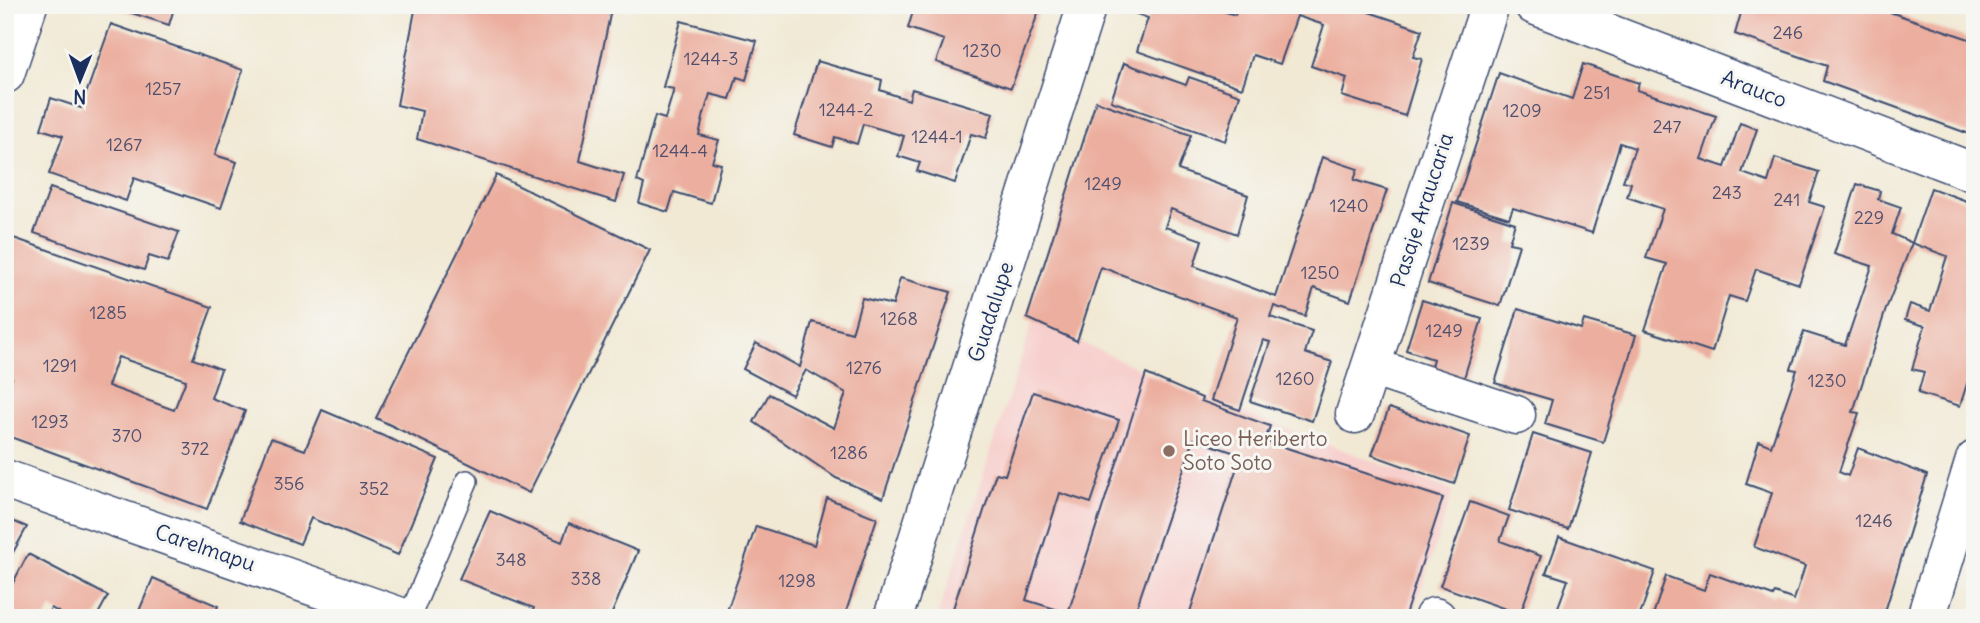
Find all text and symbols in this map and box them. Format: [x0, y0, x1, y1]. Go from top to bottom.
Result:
house number: 246 [1773, 21, 1803, 44]
house number: 1230 [962, 39, 1002, 62]
north arrow [46, 46, 116, 116]
house number: 1244-3 [683, 47, 739, 70]
street label: Arauco [1718, 64, 1791, 113]
house number: 1257 [145, 77, 181, 100]
house number: 251 [1583, 81, 1611, 104]
text: N [73, 85, 86, 109]
house number: 1244-2 [819, 98, 873, 121]
house number: 1209 [1502, 99, 1542, 122]
house number: 247 [1653, 115, 1681, 138]
house number: 1244-1 [911, 125, 963, 148]
street label: Pasaje Araucaria [1384, 129, 1459, 290]
house number: 1267 [106, 133, 142, 156]
house number: 1244-4 [652, 139, 708, 162]
house number: 1249 [1084, 172, 1122, 195]
house number: 243 [1712, 181, 1742, 204]
house number: 241 [1774, 188, 1800, 211]
house number: 1240 [1330, 194, 1368, 217]
house number: 229 [1854, 206, 1884, 229]
house number: 1239 [1452, 232, 1490, 255]
street label: Guadalupe [962, 258, 1019, 365]
house number: 1250 [1300, 261, 1340, 284]
house number: 1285 [89, 301, 127, 324]
house number: 1268 [880, 307, 918, 330]
house number: 1249 [1425, 319, 1463, 342]
house number: 1291 [43, 354, 77, 377]
house number: 1276 [846, 356, 882, 379]
house number: 1260 [1275, 367, 1315, 390]
house number: 1230 [1807, 369, 1847, 392]
house number: 1293 [31, 410, 69, 433]
house number: 370 [112, 424, 142, 447]
place label: Liceo Heriberto Soto Soto [1183, 425, 1327, 476]
house number: 372 [181, 437, 210, 460]
house number: 1286 [830, 441, 868, 464]
marker: Liceo Heriberto Soto Soto [1161, 443, 1177, 459]
house number: 356 [274, 472, 304, 495]
house number: 352 [359, 477, 389, 500]
house number: 1246 [1855, 509, 1893, 532]
street label: Carelmapu [151, 518, 259, 577]
house number: 348 [496, 548, 527, 571]
house number: 338 [571, 567, 601, 590]
house number: 1298 [778, 569, 816, 592]

